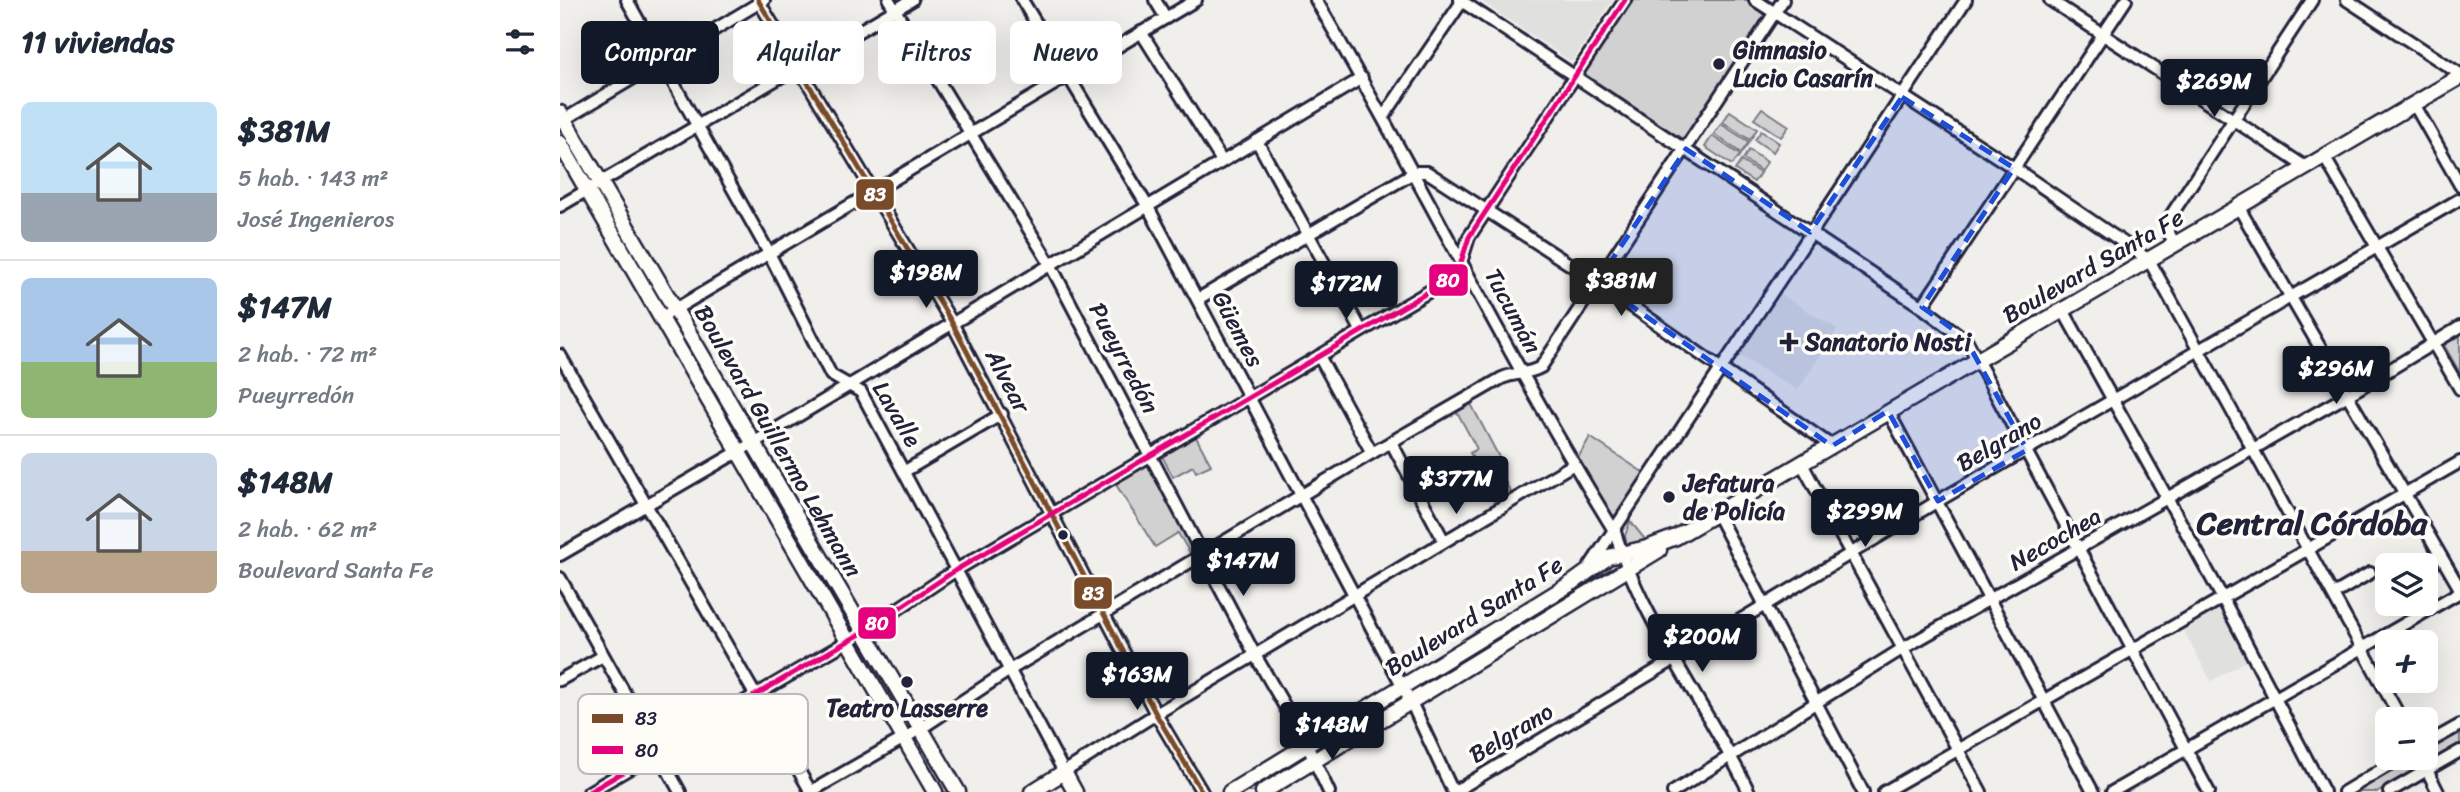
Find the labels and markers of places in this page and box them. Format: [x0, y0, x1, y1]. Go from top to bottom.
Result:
place label: Gimnasio Lucio Casarín [1733, 29, 1873, 99]
marker: Gimnasio Lucio Casarín [1711, 56, 1727, 72]
pin: $269M [2165, 60, 2263, 119]
pin: $198M [877, 250, 975, 310]
pin: $381M [1572, 258, 1670, 318]
pin: $172M [1297, 262, 1395, 321]
place label: Sanatorio Nosti [1804, 321, 1972, 363]
marker: Sanatorio Nosti [1779, 332, 1799, 352]
pin: $296M [2287, 346, 2385, 406]
pin: $377M [1407, 456, 1505, 516]
place label: Jefatura de Policía [1681, 462, 1785, 532]
marker: Jefatura de Policía [1661, 489, 1677, 505]
pin: $299M [1816, 490, 1914, 549]
unlabelled marker [1056, 528, 1070, 542]
pin: $147M [1194, 538, 1292, 598]
pin: $200M [1653, 614, 1751, 674]
pin: $163M [1088, 652, 1186, 712]
marker: Teatro Lasserre [899, 674, 915, 690]
place label: Teatro Lasserre [826, 687, 988, 729]
pin: $148M [1283, 702, 1381, 762]

